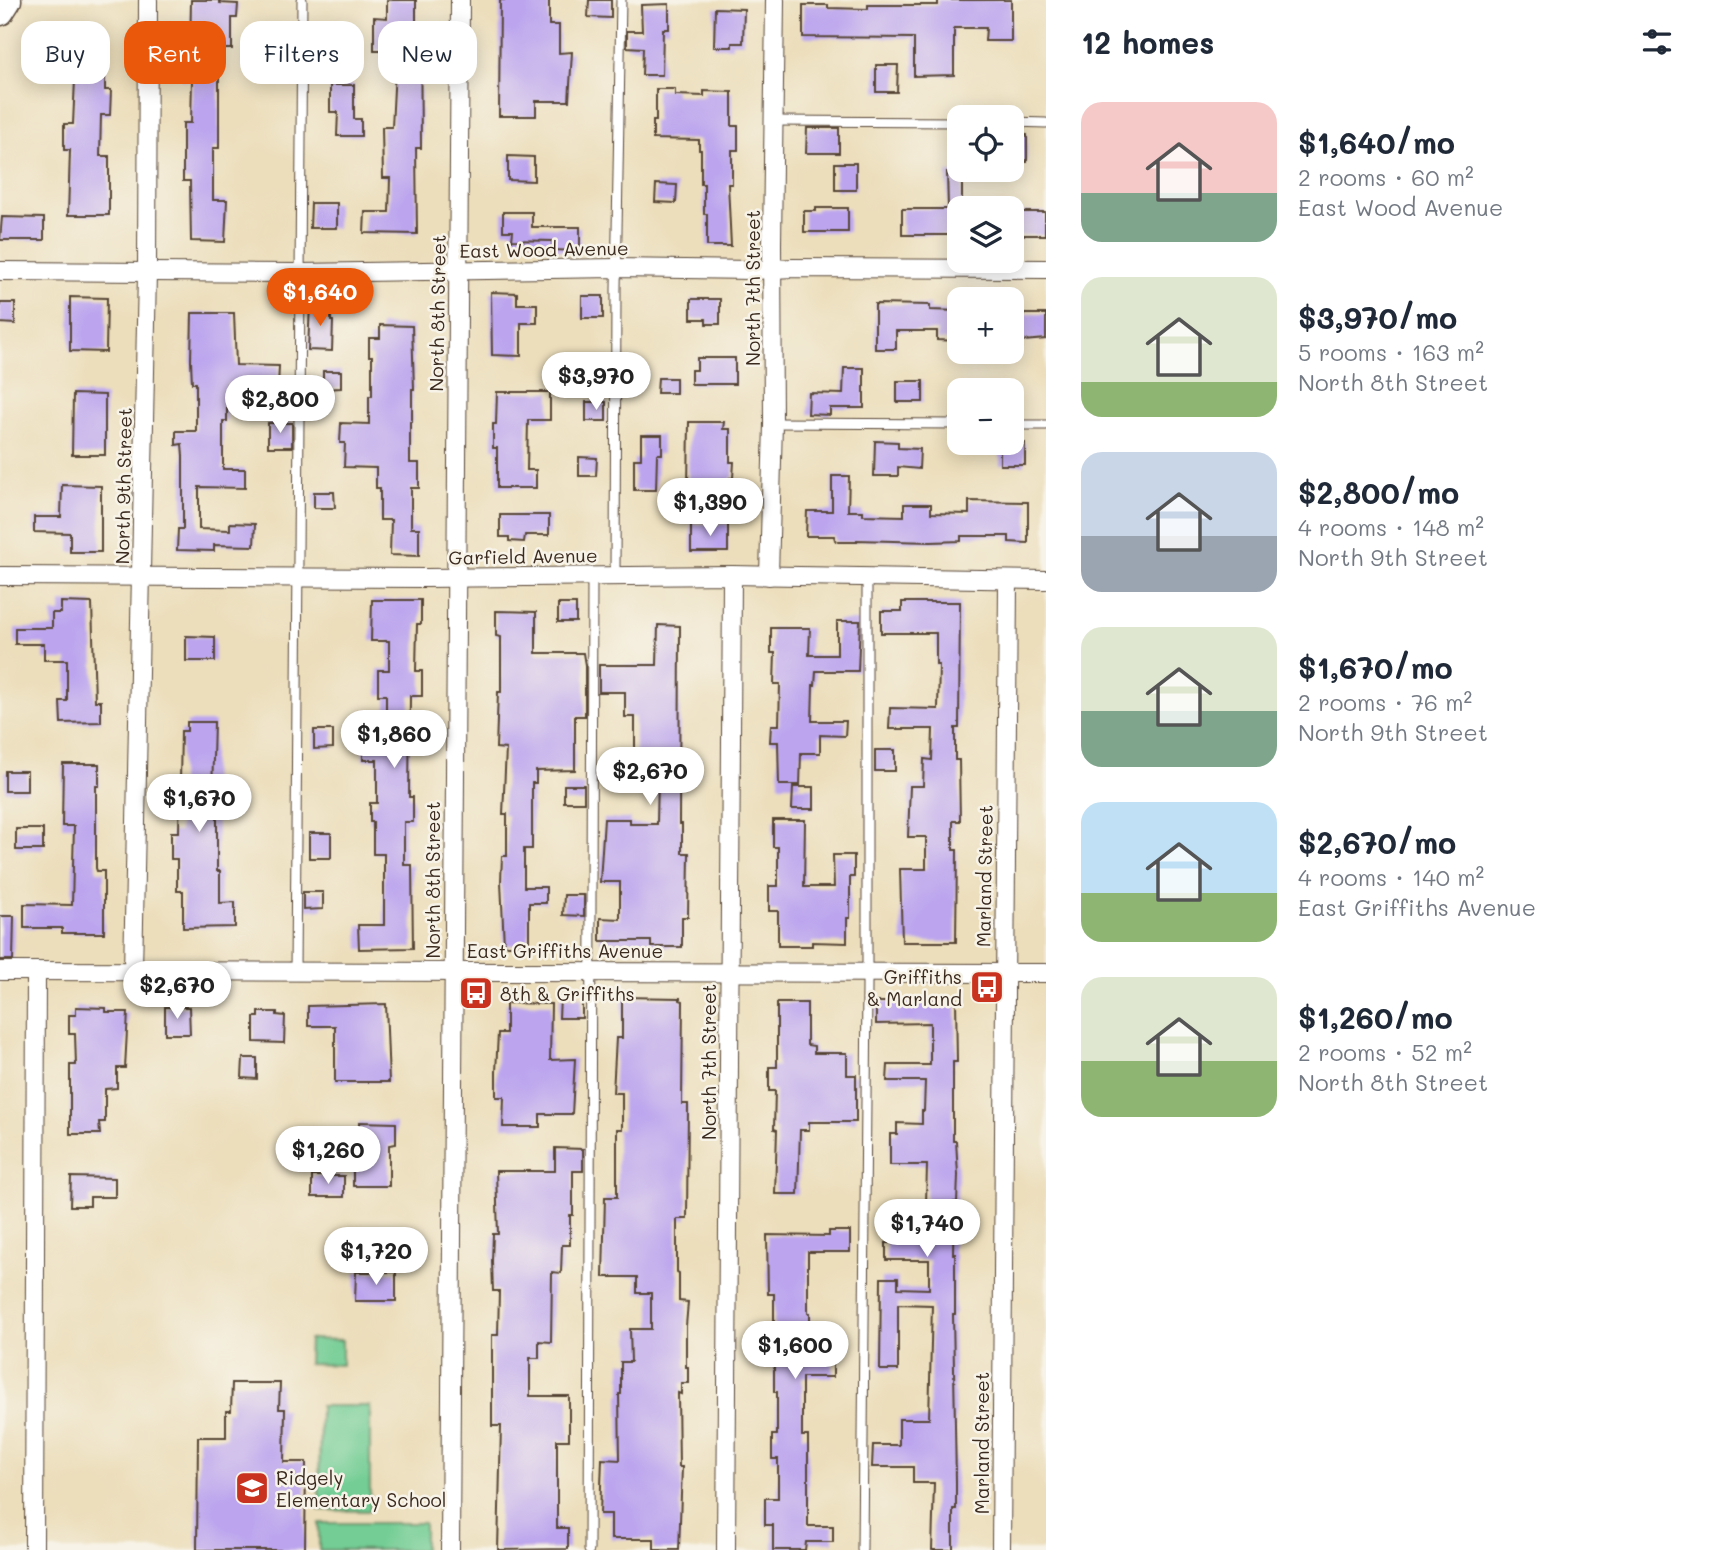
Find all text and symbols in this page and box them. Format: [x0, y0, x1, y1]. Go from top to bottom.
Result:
chip: Buy [21, 21, 110, 84]
chip: Rent [124, 21, 226, 84]
chip: Filters [240, 21, 364, 84]
chip: New [378, 21, 477, 84]
text: 12 homes [1081, 22, 1214, 62]
icon: filters [1638, 23, 1676, 61]
map controls [947, 105, 1024, 455]
button: locate [947, 105, 1024, 182]
text: $1,640/mo [1298, 122, 1455, 162]
icon: home [1137, 130, 1221, 214]
text: 2 rooms · 60 m² [1298, 162, 1474, 192]
text: East Wood Avenue [1298, 192, 1503, 222]
button: layers [947, 196, 1024, 273]
street label: North 7th Street [740, 210, 765, 366]
street label: North 8th Street [423, 234, 451, 392]
street label: East Wood Avenue [459, 235, 629, 263]
pin: $1,640 [263, 268, 377, 328]
text: $1,640 [283, 276, 357, 306]
button: + [947, 287, 1024, 364]
text: $3,970/mo [1298, 297, 1457, 337]
icon: home [1137, 305, 1221, 389]
text: 5 rooms · 163 m² [1298, 337, 1484, 367]
pin: $3,970 [539, 352, 653, 412]
text: $3,970 [558, 360, 634, 390]
text: North 8th Street [1298, 367, 1488, 397]
pin: $2,800 [223, 376, 337, 435]
button: − [947, 378, 1024, 455]
text: $2,800 [241, 383, 319, 413]
street label: North 9th Street [109, 407, 137, 565]
text: $2,800/mo [1298, 472, 1459, 512]
pin: $1,390 [653, 478, 767, 538]
icon: home [1137, 480, 1221, 564]
text: $1,390 [673, 486, 747, 516]
text: 4 rooms · 148 m² [1298, 512, 1484, 542]
street label: Garfield Avenue [448, 542, 598, 570]
text: North 9th Street [1298, 542, 1488, 572]
text: $1,670/mo [1298, 647, 1453, 687]
icon: home [1137, 655, 1221, 739]
text: 2 rooms · 76 m² [1298, 687, 1472, 717]
pin: $1,860 [337, 710, 451, 770]
text: North 9th Street [1298, 717, 1488, 747]
text: $1,860 [357, 718, 431, 748]
pin: $2,670 [593, 748, 707, 807]
text: $2,670 [612, 755, 688, 785]
pin: $1,670 [142, 774, 256, 834]
text: $1,670 [163, 782, 235, 812]
street label: North 8th Street [420, 801, 445, 959]
street label: Marland Street [970, 805, 998, 947]
text: $2,670/mo [1298, 822, 1456, 862]
icon: home [1137, 830, 1221, 914]
text: 4 rooms · 140 m² [1298, 862, 1484, 892]
text: East Griffiths Avenue [1298, 892, 1536, 922]
street label: East Griffiths Avenue [467, 938, 663, 963]
pin: $2,670 [120, 962, 234, 1021]
place label: Griffiths & Marland [867, 964, 962, 1011]
bus stop icon: Griffiths & Marland [968, 968, 1006, 1006]
text: $2,670 [139, 969, 215, 999]
bus stop icon: 8th & Griffiths [457, 974, 495, 1012]
place label: 8th & Griffiths [500, 981, 635, 1006]
street label: North 7th Street [696, 984, 721, 1140]
text: $1,260/mo [1298, 997, 1453, 1037]
icon: home [1137, 1005, 1221, 1089]
text: 2 rooms · 52 m² [1298, 1037, 1472, 1067]
text: North 8th Street [1298, 1067, 1488, 1097]
pin: $1,260 [271, 1126, 385, 1186]
text: $1,260 [291, 1134, 365, 1164]
pin: $1,740 [870, 1200, 984, 1259]
text: $1,740 [890, 1207, 964, 1237]
pin: $1,720 [319, 1228, 433, 1287]
text: $1,720 [340, 1235, 412, 1265]
pin: $1,600 [738, 1322, 852, 1381]
text: $1,600 [758, 1329, 832, 1359]
street label: Marland Street [969, 1372, 994, 1514]
place label: Ridgely Elementary School [276, 1465, 446, 1512]
school or university icon: Ridgely Elementary School [233, 1469, 271, 1507]

